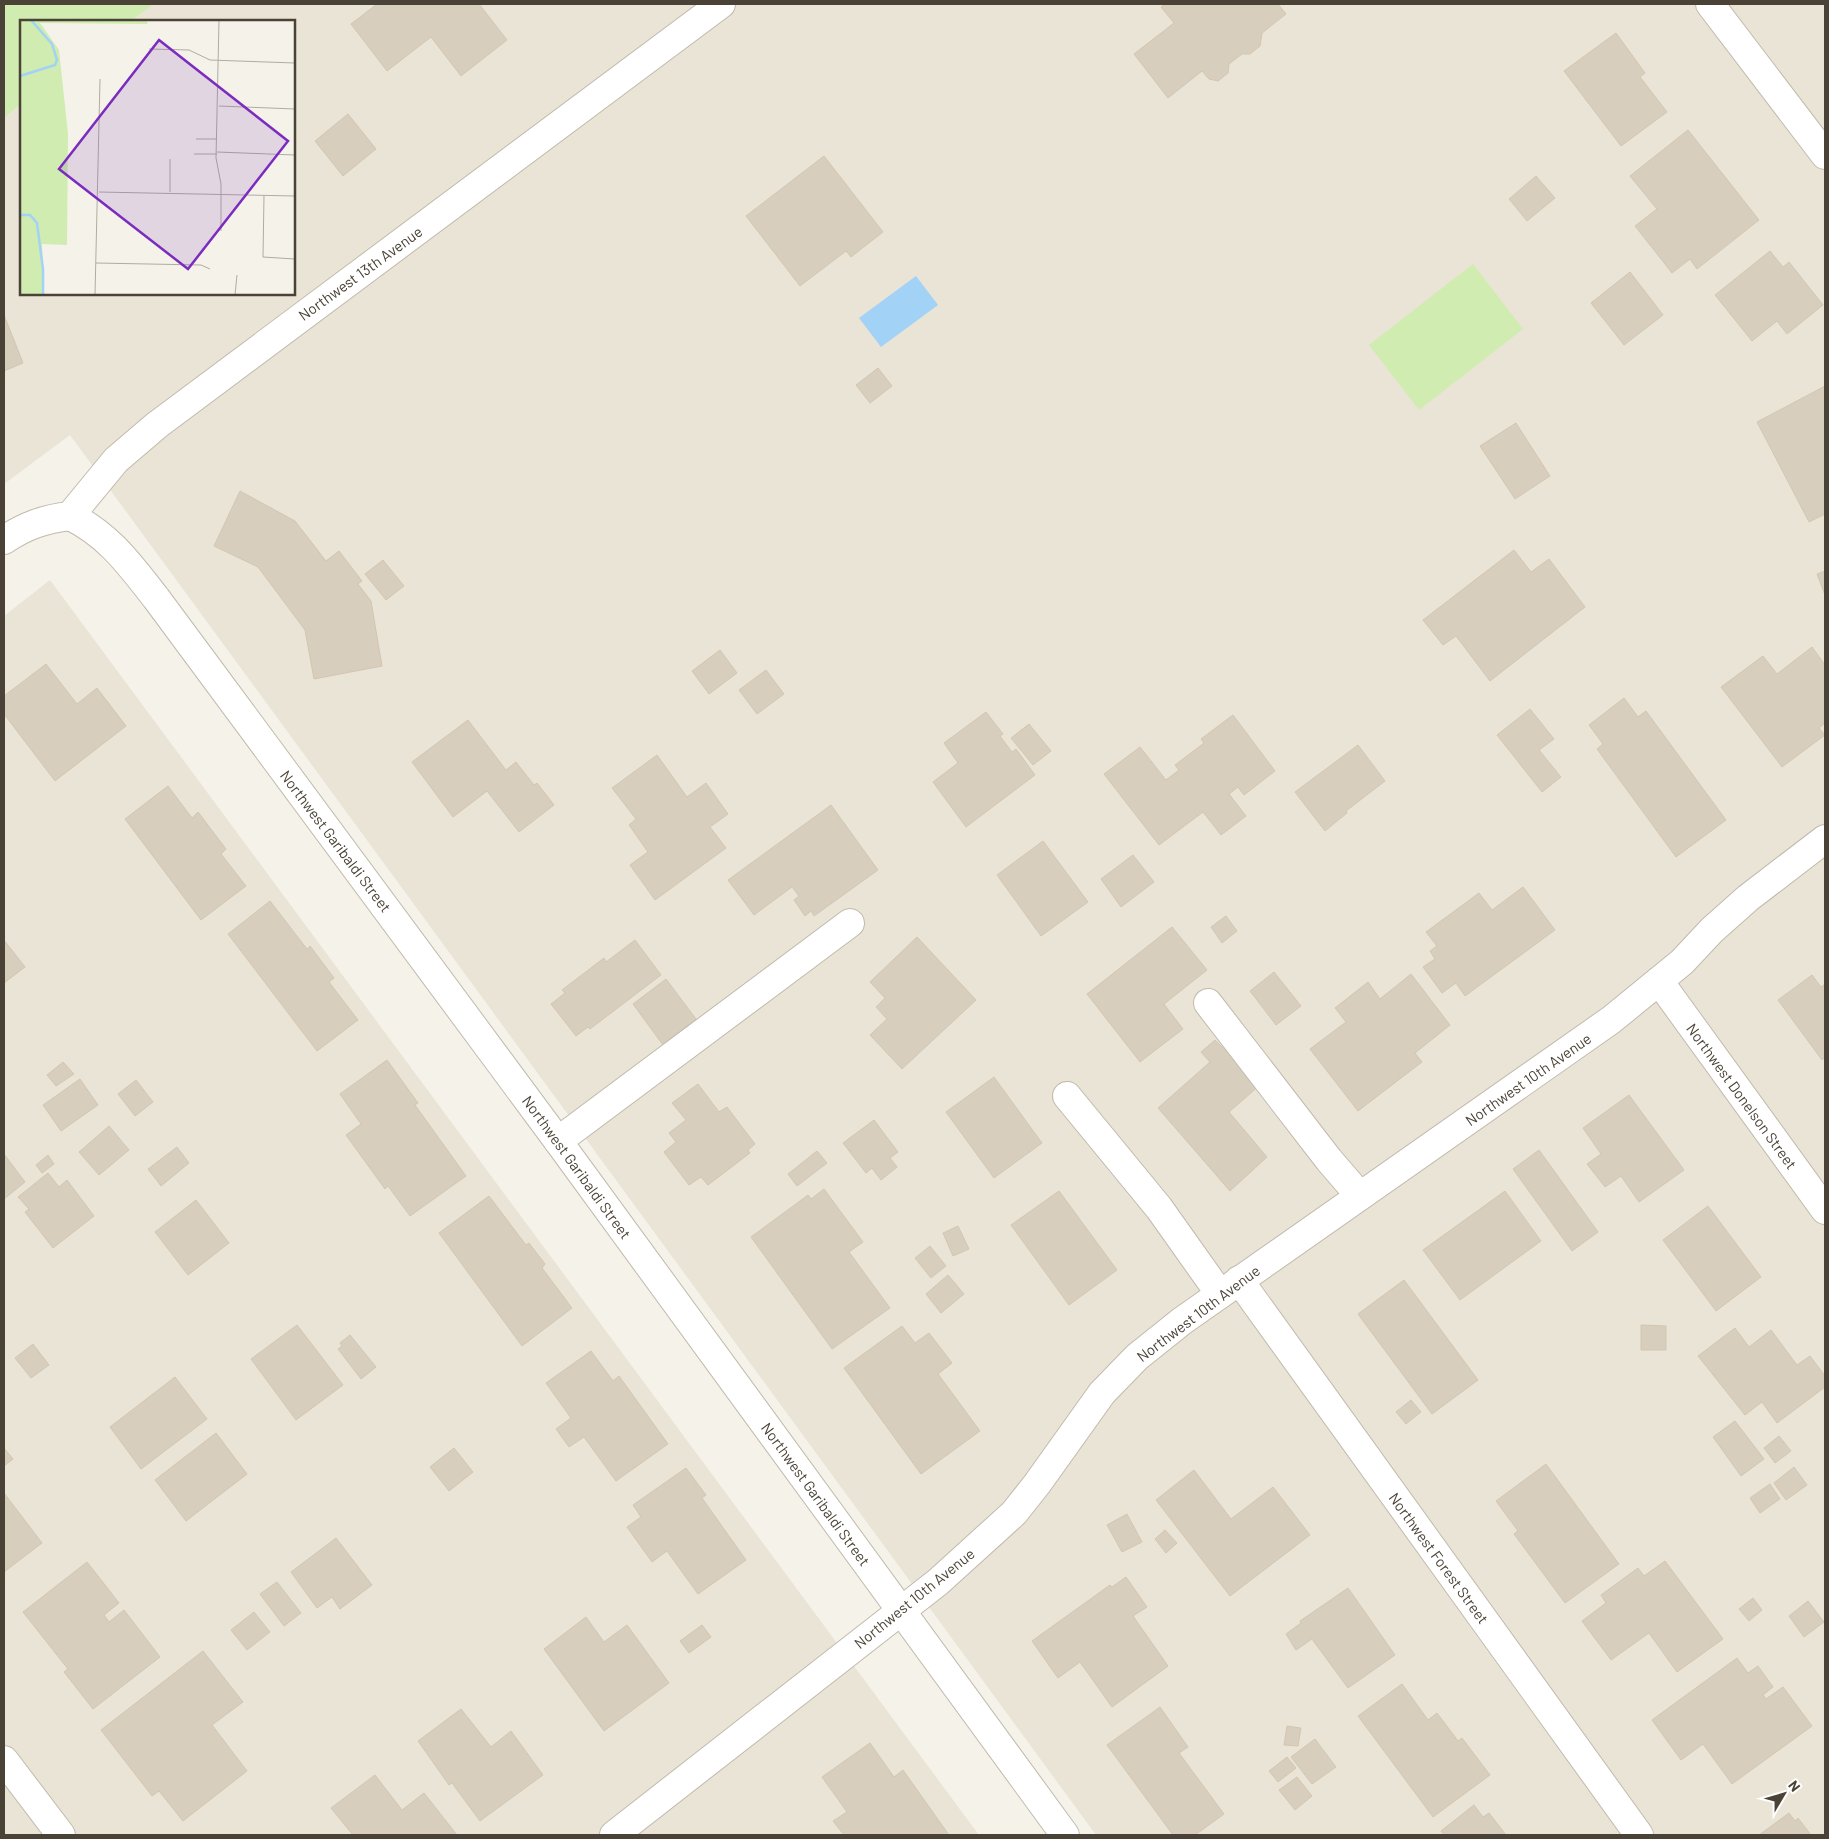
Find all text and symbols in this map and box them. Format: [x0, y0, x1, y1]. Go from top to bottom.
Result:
inset map [20, 20, 295, 295]
street label: Northwest 13th Avenue [295, 222, 425, 324]
street label: Northwest Garibaldi Street [277, 767, 395, 915]
street label: Northwest Donelson Street [1683, 1020, 1801, 1172]
street label: Northwest 10th Avenue [1462, 1029, 1594, 1129]
street label: Northwest Garibaldi Street [519, 1092, 635, 1242]
street label: Northwest 10th Avenue [1133, 1261, 1263, 1365]
street label: Northwest Garibaldi Street [758, 1419, 874, 1569]
street label: Northwest Forest Street [1385, 1489, 1493, 1627]
street label: Northwest 10th Avenue [850, 1544, 978, 1652]
north arrow [1759, 1769, 1809, 1819]
text: N [1785, 1777, 1804, 1795]

